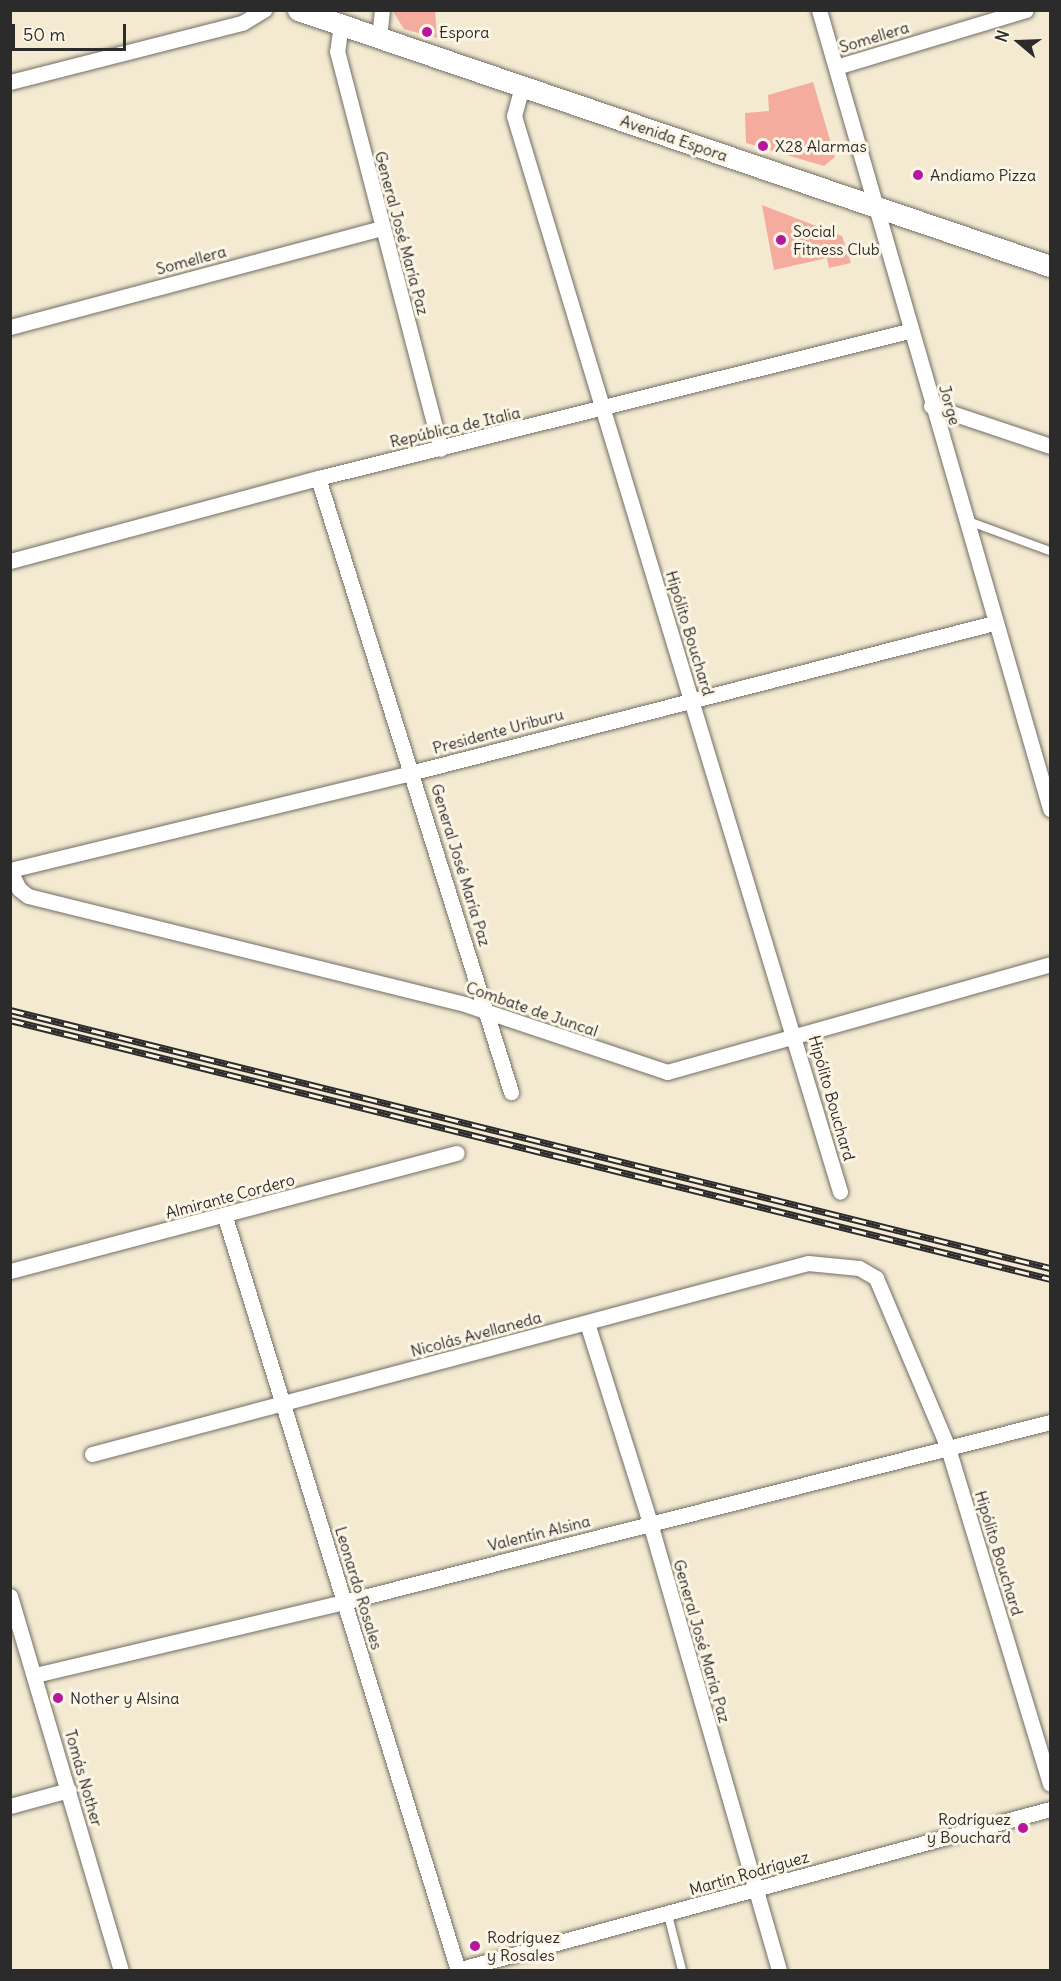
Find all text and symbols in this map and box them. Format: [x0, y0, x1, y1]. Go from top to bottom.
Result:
scale bar [15, 12, 129, 50]
north arrow [989, 12, 1049, 72]
street label: Somellera [837, 17, 911, 57]
place label: Espora [439, 22, 489, 42]
text: 50 m [23, 23, 65, 46]
marker: Espora [420, 25, 434, 39]
text: N [991, 28, 1013, 45]
street label: Avenida Espora [618, 111, 730, 165]
place label: X28 Alarmas [775, 136, 867, 156]
marker: X28 Alarmas [756, 139, 770, 153]
street label: General José María Paz [371, 149, 433, 317]
place label: Andiamo Pizza [930, 165, 1036, 185]
marker: Andiamo Pizza [911, 168, 925, 182]
place label: Social Fitness Club [793, 221, 880, 259]
marker: Social Fitness Club [774, 233, 788, 247]
street label: Somellera [154, 241, 228, 279]
street label: Jorge [935, 383, 965, 427]
street label: República de Italia [388, 403, 522, 451]
street label: Hipólito Bouchard [662, 568, 718, 698]
street label: Presidente Uriburu [430, 704, 566, 758]
street label: General José María Paz [427, 781, 495, 949]
street label: Combate de Juncal [464, 977, 600, 1041]
street label: Hipólito Bouchard [805, 1033, 859, 1163]
street label: Almirante Cordero [163, 1170, 297, 1222]
street label: Nicolás Avellaneda [408, 1307, 544, 1361]
street label: Hipólito Bouchard [971, 1488, 1027, 1618]
street label: Valentín Alsina [486, 1511, 592, 1555]
street label: Leonardo Rosales [331, 1524, 387, 1652]
street label: General José María Paz [670, 1557, 734, 1725]
place label: Nother y Alsina [70, 1688, 179, 1708]
marker: Nother y Alsina [51, 1691, 65, 1705]
street label: Tomás Nother [61, 1727, 107, 1829]
place label: Rodríguez y Bouchard [927, 1809, 1011, 1847]
marker: Rodríguez y Bouchard [1016, 1821, 1030, 1835]
street label: Martín Rodríguez [687, 1847, 811, 1899]
place label: Rodríguez y Rosales [487, 1927, 560, 1965]
marker: Rodríguez y Rosales [468, 1939, 482, 1953]

